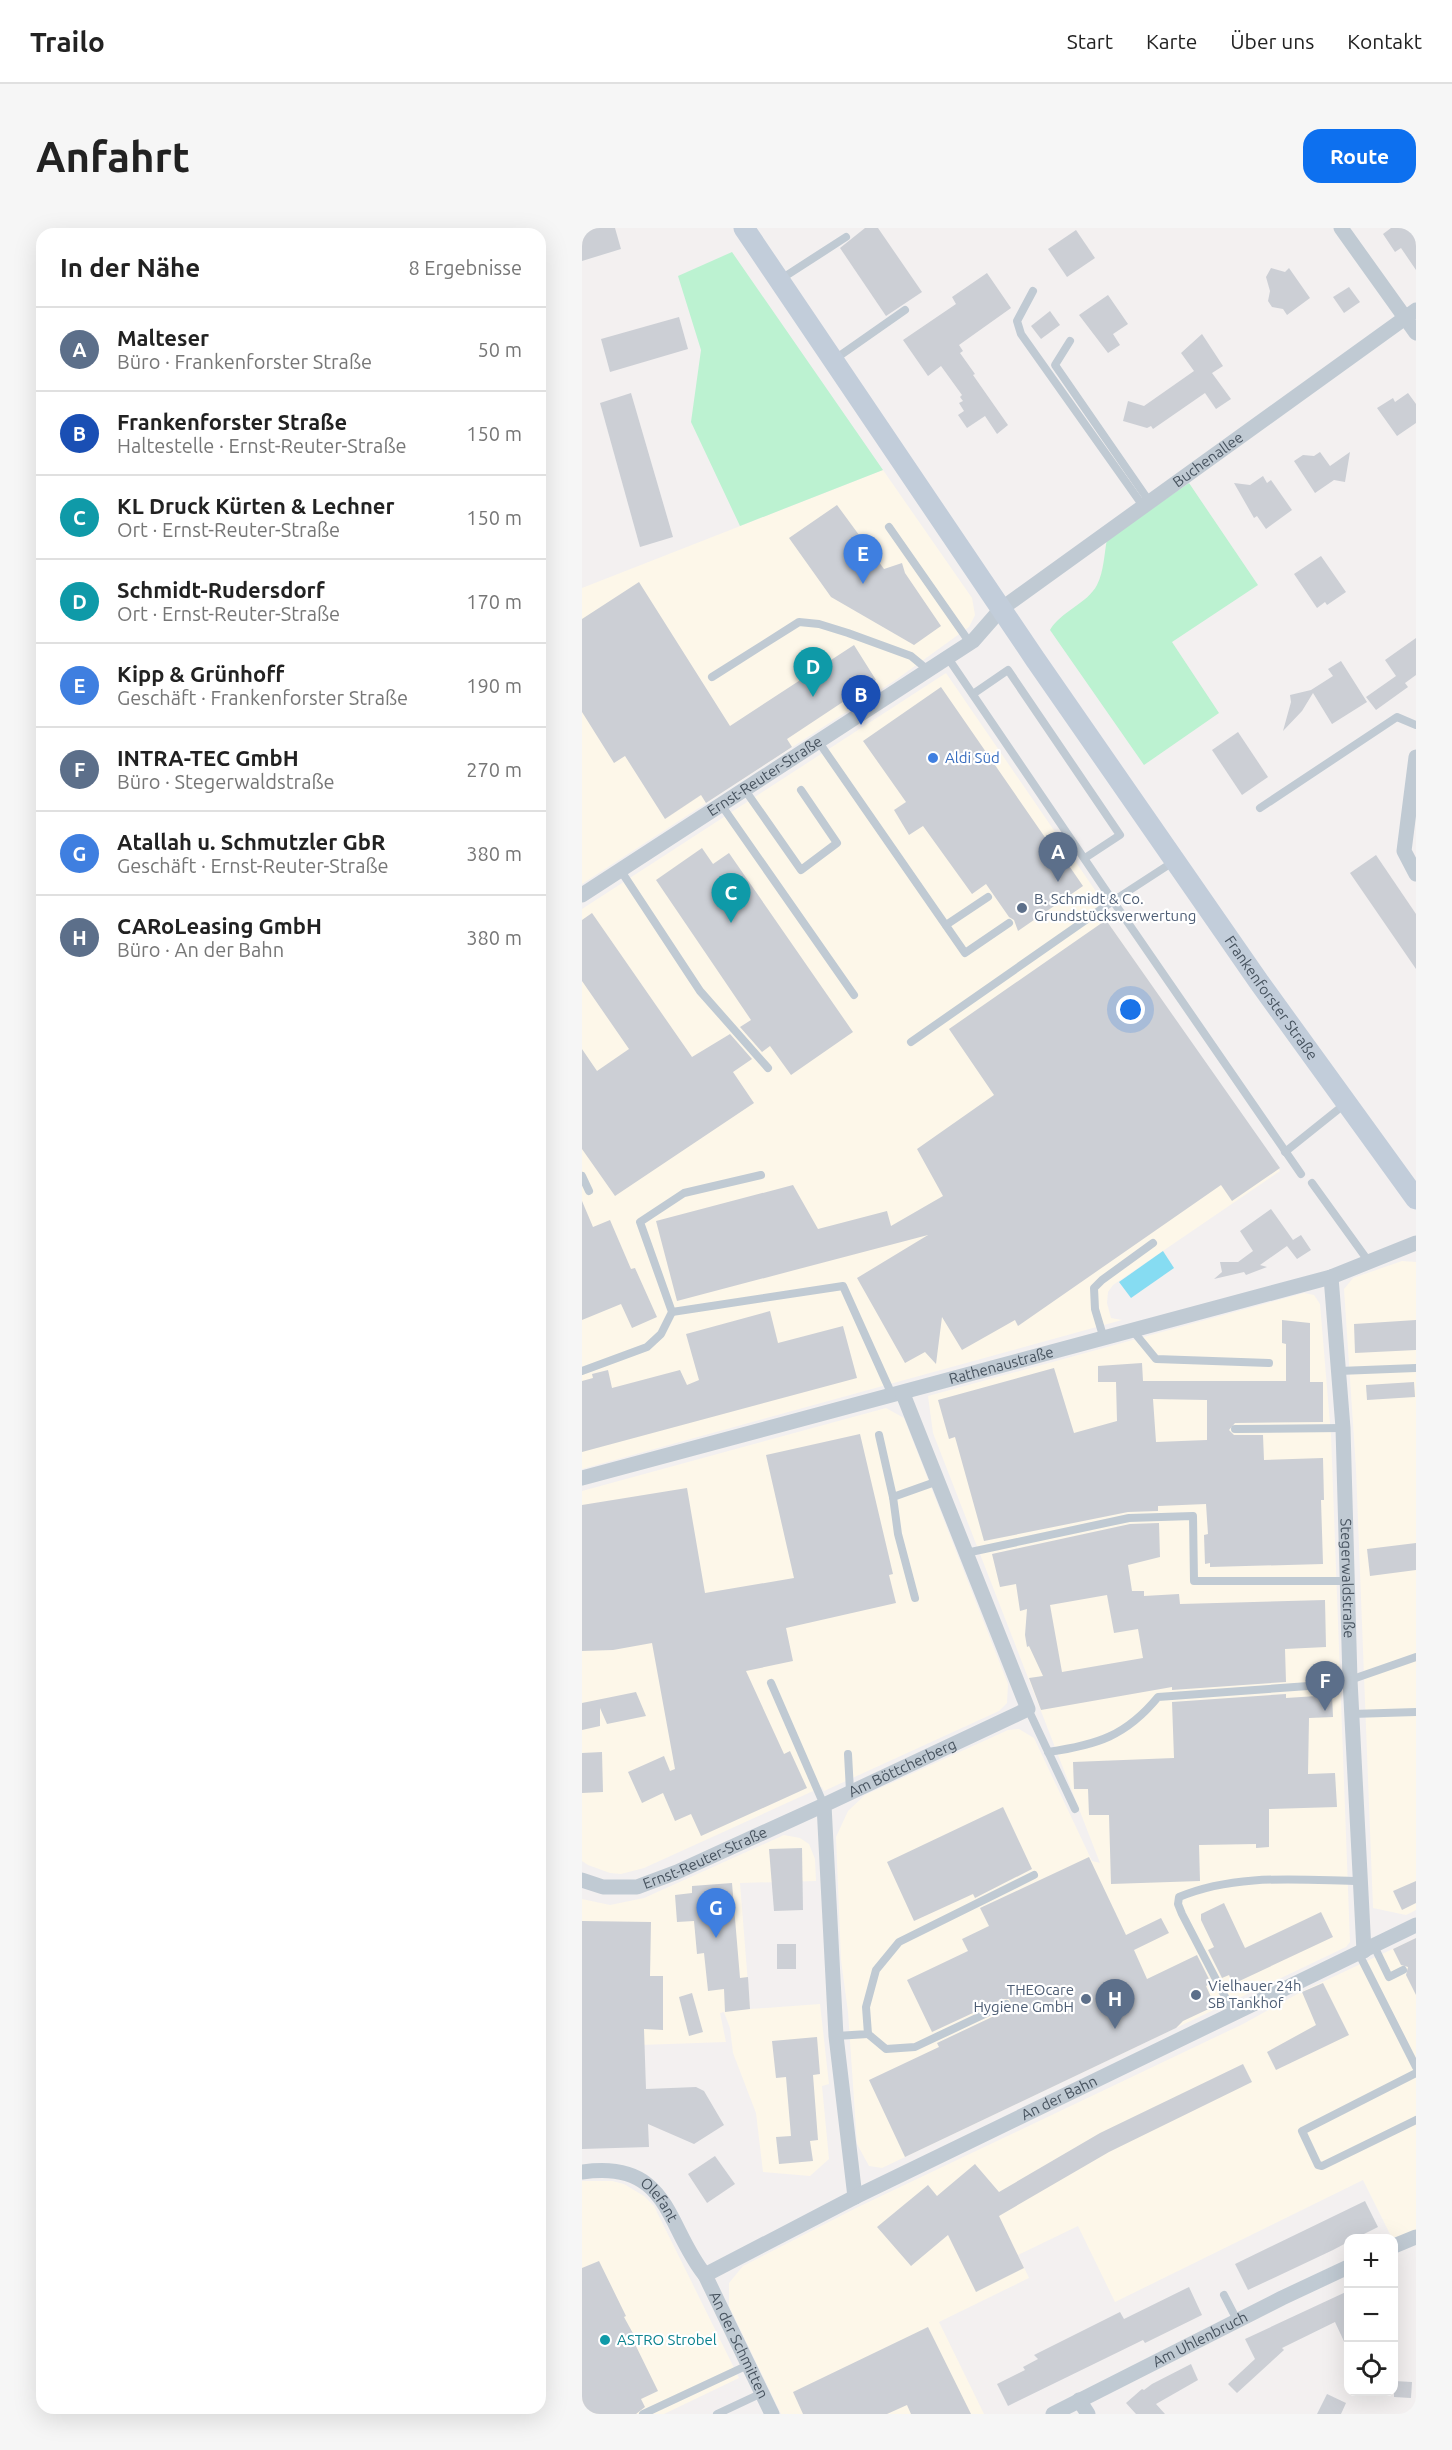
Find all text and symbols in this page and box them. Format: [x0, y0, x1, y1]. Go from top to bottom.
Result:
text: Trailo [30, 26, 105, 57]
text: Start [1067, 29, 1113, 53]
text: Karte [1146, 29, 1197, 53]
text: Über uns [1230, 29, 1314, 53]
text: Kontakt [1347, 29, 1422, 53]
button: Route [1303, 129, 1416, 183]
text: Anfahrt [36, 133, 190, 180]
text: In der Nähe [60, 253, 200, 282]
text: 8 Ergebnisse [408, 256, 522, 279]
text: Malteser [117, 325, 209, 350]
text: A [72, 338, 87, 361]
text: 50 m [478, 338, 522, 361]
text: Büro · Frankenforster Straße [117, 350, 372, 373]
text: Frankenforster Straße [117, 409, 347, 434]
text: B [73, 422, 86, 445]
text: 150 m [466, 422, 522, 445]
street label: Buchenallee [1169, 428, 1246, 490]
text: Haltestelle · Ernst-Reuter-Straße [117, 434, 406, 457]
text: KL Druck Kürten & Lechner [117, 493, 395, 518]
text: C [73, 506, 86, 529]
text: 150 m [466, 506, 522, 529]
text: Ort · Ernst-Reuter-Straße [117, 518, 340, 541]
pin: E [844, 534, 882, 584]
text: Schmidt-Rudersdorf [117, 577, 325, 602]
text: D [72, 590, 87, 613]
text: 170 m [466, 590, 522, 613]
text: Ort · Ernst-Reuter-Straße [117, 602, 340, 625]
pin: D [794, 648, 832, 697]
text: Kipp & Grünhoff [117, 661, 284, 686]
text: E [74, 674, 85, 697]
text: 190 m [466, 674, 522, 697]
pin: B [842, 676, 880, 725]
text: Geschäft · Frankenforster Straße [117, 686, 408, 709]
street label: Ernst-Reuter-Straße [704, 732, 825, 819]
text: INTRA-TEC GmbH [117, 745, 299, 770]
place label: Aldi Süd [945, 749, 1000, 766]
marker: Aldi Süd [926, 751, 940, 765]
text: F [74, 758, 85, 781]
text: 270 m [466, 758, 522, 781]
text: Büro · Stegerwaldstraße [117, 770, 335, 793]
text: Atallah u. Schmutzler GbR [117, 829, 385, 854]
pin: A [1038, 832, 1078, 882]
text: G [73, 842, 86, 865]
text: 380 m [466, 842, 522, 865]
text: Geschäft · Ernst-Reuter-Straße [117, 854, 389, 877]
pin: C [712, 874, 750, 923]
place label: B. Schmidt & Co. Grundstücksverwertung [1034, 890, 1196, 924]
marker: B. Schmidt & Co. Grundstücksverwertung [1015, 901, 1029, 915]
text: CARoLeasing GmbH [117, 913, 322, 938]
text: H [72, 926, 87, 949]
text: 380 m [466, 926, 522, 949]
street label: Frankenforster Straße [1222, 932, 1321, 1063]
text: Büro · An der Bahn [117, 938, 284, 961]
your location [1116, 995, 1145, 1024]
street label: Rathenaustraße [947, 1343, 1055, 1387]
street label: Stegerwaldstraße [1338, 1518, 1358, 1639]
pin: F [1306, 1662, 1344, 1711]
street label: Am Böttcherberg [845, 1735, 959, 1800]
street label: Ernst-Reuter-Straße [640, 1823, 769, 1892]
pin: G [696, 1888, 736, 1938]
place label: Vielhauer 24h SB Tankhof [1208, 1977, 1302, 2011]
pin: H [1096, 1980, 1134, 2029]
place label: THEOcare Hygiene GmbH [973, 1981, 1074, 2015]
marker: Vielhauer 24h SB Tankhof [1189, 1988, 1203, 2002]
marker: THEOcare Hygiene GmbH [1079, 1992, 1093, 2006]
street label: An der Bahn [1018, 2072, 1100, 2123]
street label: Olefant [637, 2174, 682, 2225]
map controls [1344, 2234, 1398, 2396]
button: + [1344, 2234, 1398, 2288]
street label: An der Schmitten [706, 2288, 772, 2401]
button: − [1344, 2288, 1398, 2342]
street label: Am Uhlenbruch [1150, 2308, 1250, 2370]
place label: ASTRO Strobel [617, 2331, 717, 2348]
marker: ASTRO Strobel [598, 2333, 612, 2347]
button: locate [1344, 2342, 1398, 2396]

